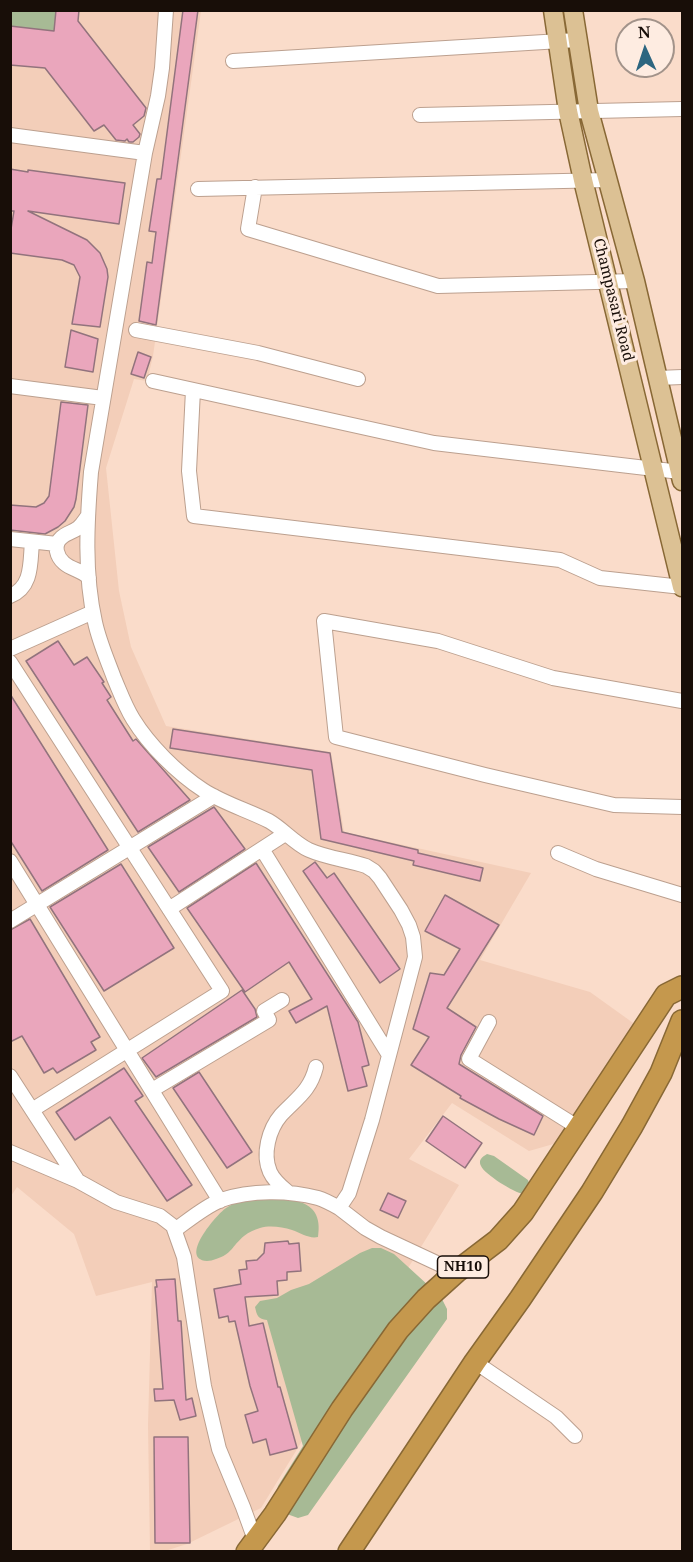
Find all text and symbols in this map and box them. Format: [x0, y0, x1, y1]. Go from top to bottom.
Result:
north arrow [615, 18, 675, 78]
text: N [637, 21, 651, 43]
street label: Champasari Road [589, 237, 637, 363]
road number: NH10 [438, 1256, 488, 1278]

